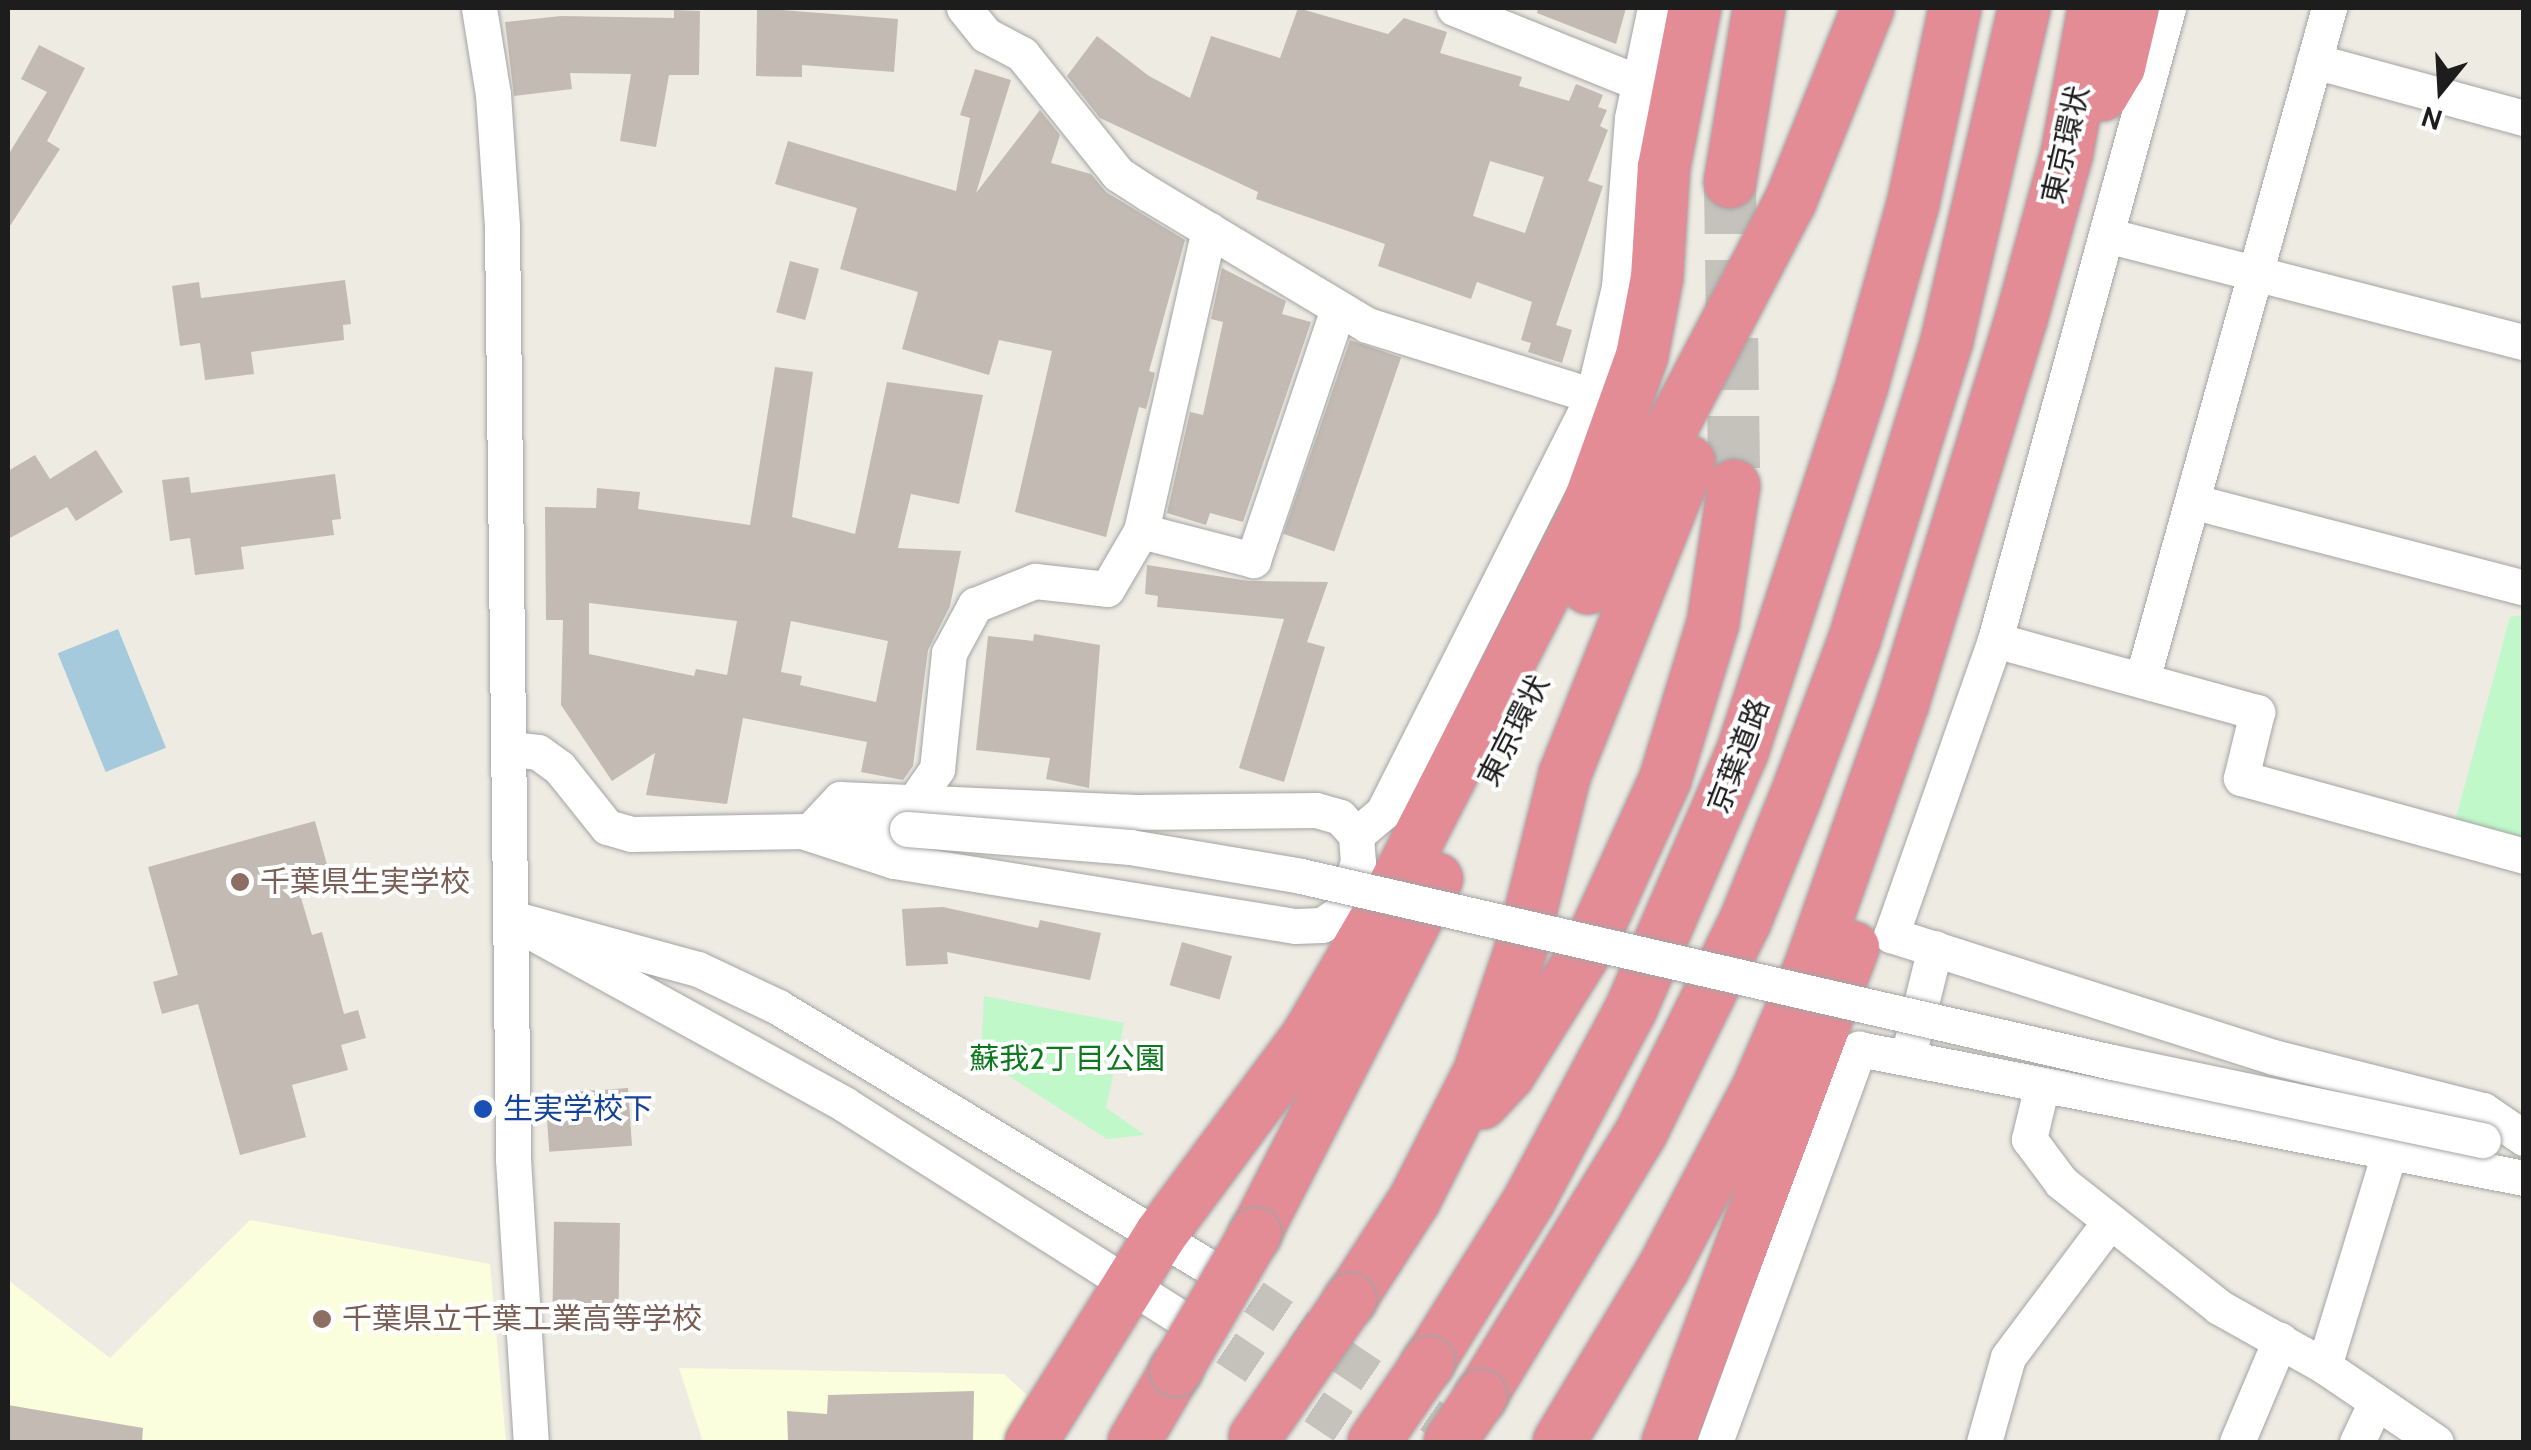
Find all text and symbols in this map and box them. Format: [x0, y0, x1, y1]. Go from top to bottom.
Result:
north arrow [2391, 40, 2491, 140]
street label: 東京環状 [2035, 82, 2097, 208]
text: N [2417, 99, 2446, 138]
street label: 東京環状 [1471, 669, 1557, 793]
street label: 京葉道路 [1701, 694, 1777, 818]
place label: 千葉県生実学校 [260, 864, 470, 900]
marker: 千葉県生実学校 [229, 871, 251, 893]
park label: 蘇我2丁目公園 [969, 1041, 1165, 1077]
place label: 生実学校下 [503, 1091, 653, 1127]
marker: 生実学校下 [472, 1098, 494, 1120]
place label: 千葉県立千葉工業高等学校 [342, 1301, 702, 1337]
marker: 千葉県立千葉工業高等学校 [311, 1308, 333, 1330]

